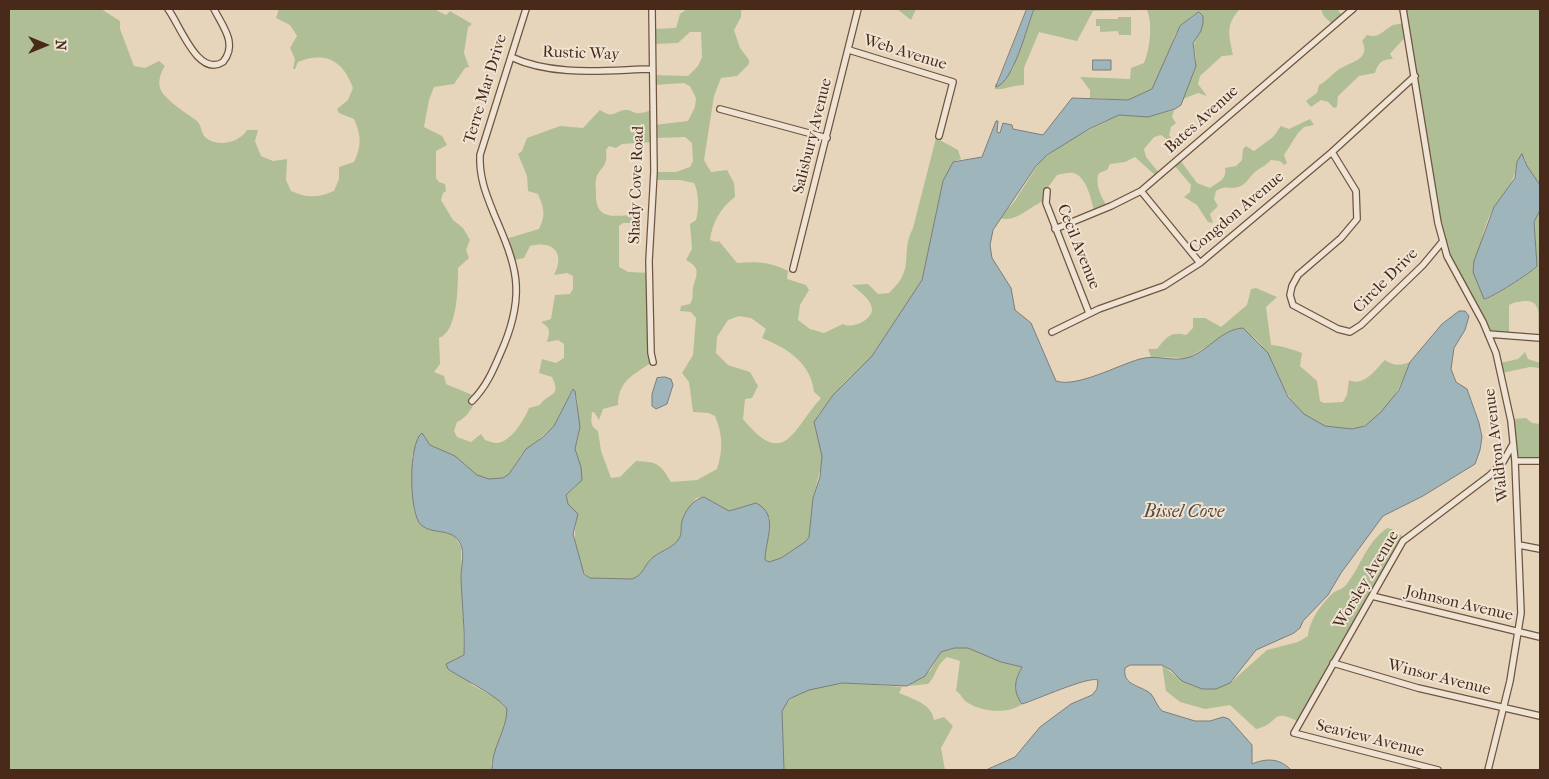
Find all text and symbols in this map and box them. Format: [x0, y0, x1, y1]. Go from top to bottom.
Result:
north arrow [20, 20, 70, 70]
street label: Web Avenue [861, 31, 949, 75]
street label: Terre Mar Drive [460, 32, 512, 146]
text: N [52, 40, 69, 50]
street label: Rustic Way [542, 43, 620, 65]
street label: Salisbury Avenue [789, 76, 837, 196]
street label: Bates Avenue [1161, 82, 1243, 158]
street label: Shady Cove Road [625, 126, 649, 244]
street label: Congdon Avenue [1186, 168, 1288, 258]
street label: Cecil Avenue [1052, 202, 1104, 292]
street label: Circle Drive [1350, 245, 1422, 317]
street label: Waldron Avenue [1481, 387, 1513, 503]
water label: Bissel Cove [1144, 502, 1224, 524]
street label: Worsley Avenue [1330, 528, 1404, 632]
street label: Johnson Avenue [1403, 582, 1515, 626]
street label: Winsor Avenue [1386, 656, 1492, 700]
street label: Seaview Avenue [1314, 716, 1426, 762]

